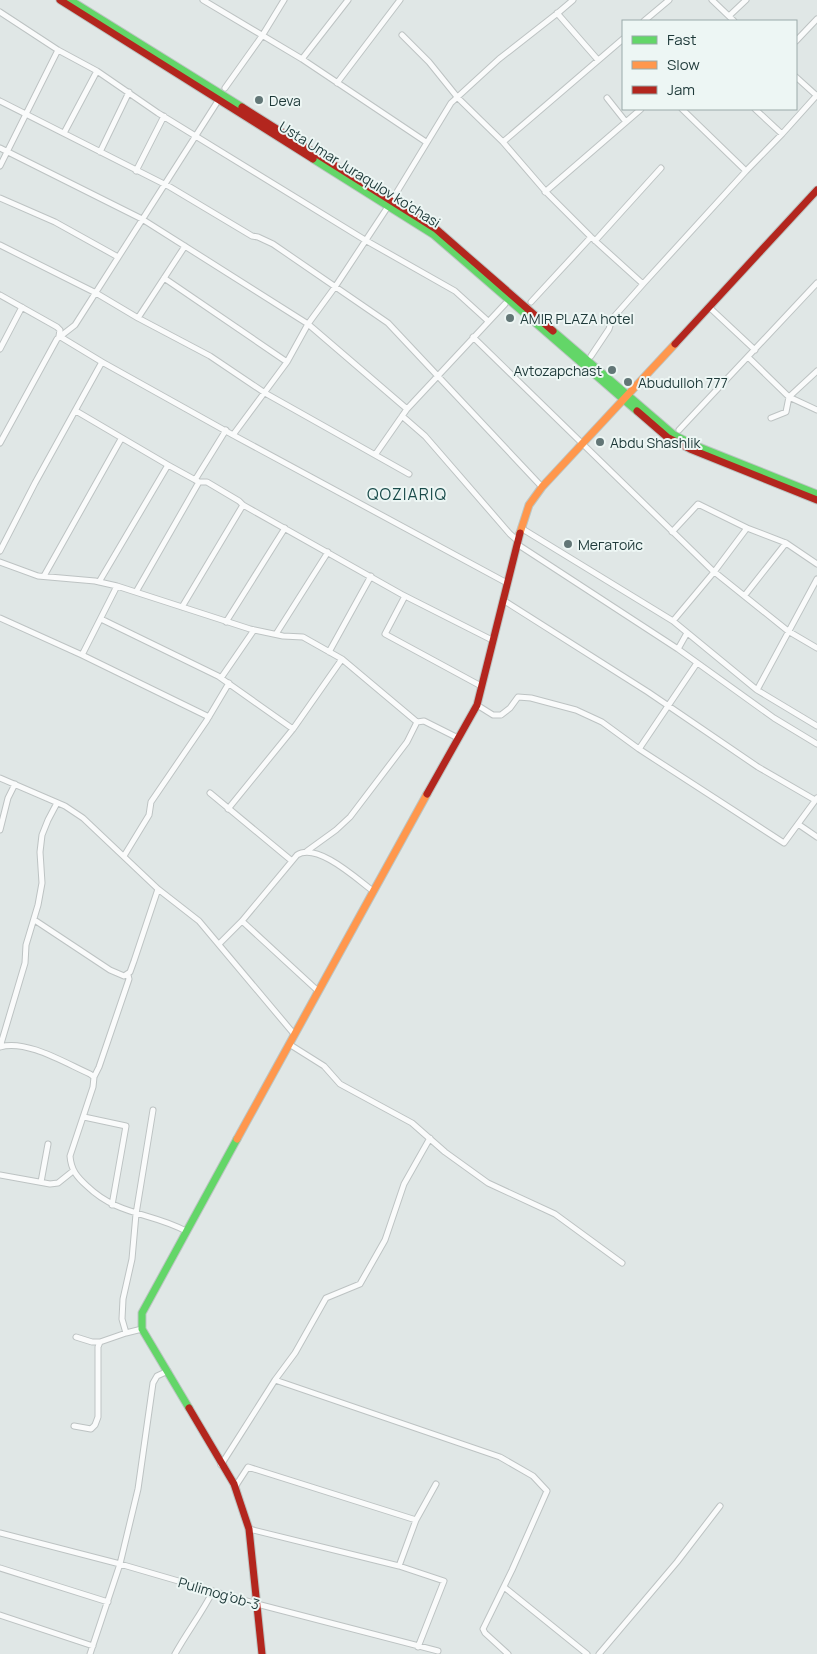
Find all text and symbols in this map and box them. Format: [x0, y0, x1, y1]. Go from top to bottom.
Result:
legend [622, 20, 797, 110]
text: Fast [667, 29, 696, 50]
text: Slow [667, 54, 700, 75]
text: Jam [667, 79, 695, 100]
place label: Deva [269, 91, 301, 110]
marker: Deva [253, 94, 265, 106]
street label: Usta Umar Juraqulov ko'chasi [276, 116, 444, 232]
place label: AMIR PLAZA hotel [520, 309, 634, 328]
marker: AMIR PLAZA hotel [504, 312, 516, 324]
place label: Avtozapchast [513, 361, 602, 380]
marker: Avtozapchast [606, 364, 618, 376]
place label: Abudulloh 777 [638, 373, 728, 392]
marker: Abudulloh 777 [622, 376, 634, 388]
place label: Abdu Shashlik [610, 433, 701, 452]
marker: Abdu Shashlik [594, 436, 606, 448]
district label: QOZIARIQ [367, 483, 447, 505]
place label: Мегатойс [578, 535, 643, 554]
marker: Мегатойс [562, 538, 574, 550]
street label: Pulimog’ob-3 [176, 1572, 262, 1614]

